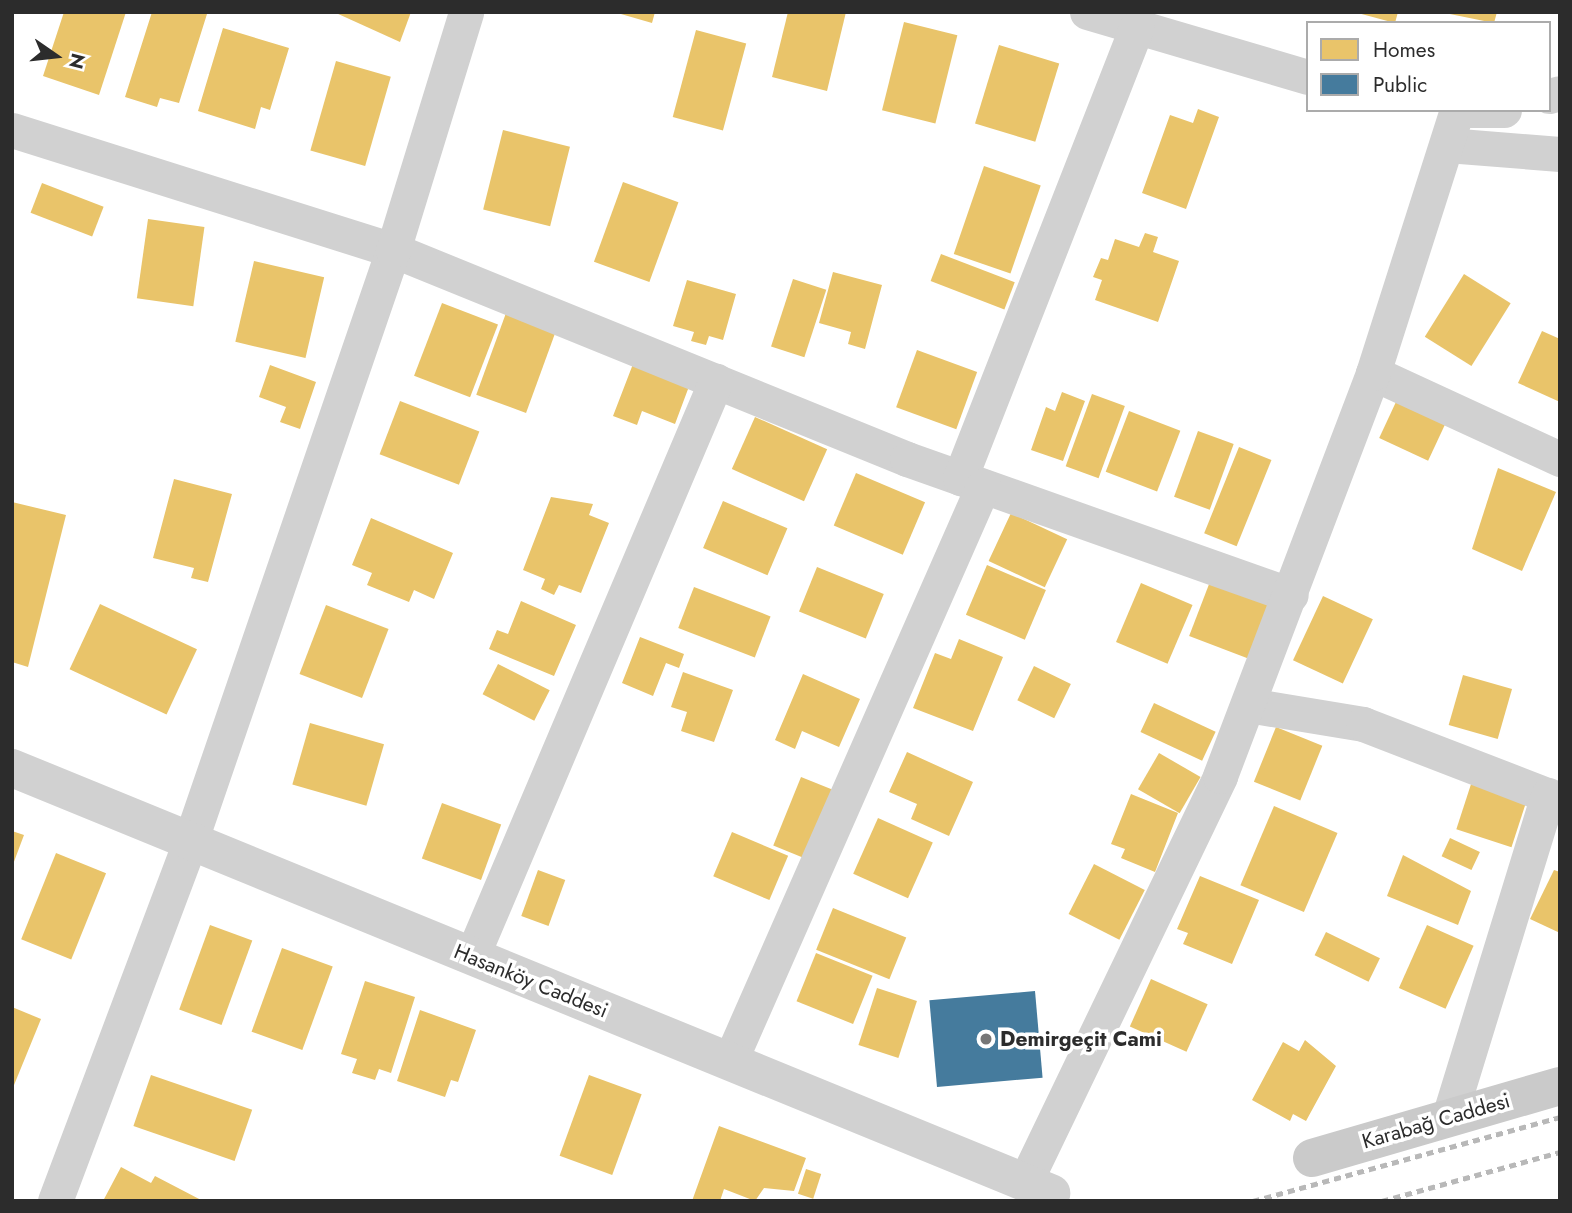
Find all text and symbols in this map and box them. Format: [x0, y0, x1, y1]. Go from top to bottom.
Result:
north arrow [21, 21, 91, 91]
legend [1306, 21, 1551, 112]
text: Homes [1373, 35, 1435, 65]
text: N [62, 51, 92, 72]
text: Public [1373, 70, 1427, 100]
street label: Hasanköy Caddesi [450, 939, 612, 1023]
place label: Demirgeçit Cami [1000, 1026, 1162, 1052]
marker: Demirgeçit Cami [978, 1031, 994, 1047]
street label: Karabağ Caddesi [1359, 1088, 1513, 1154]

